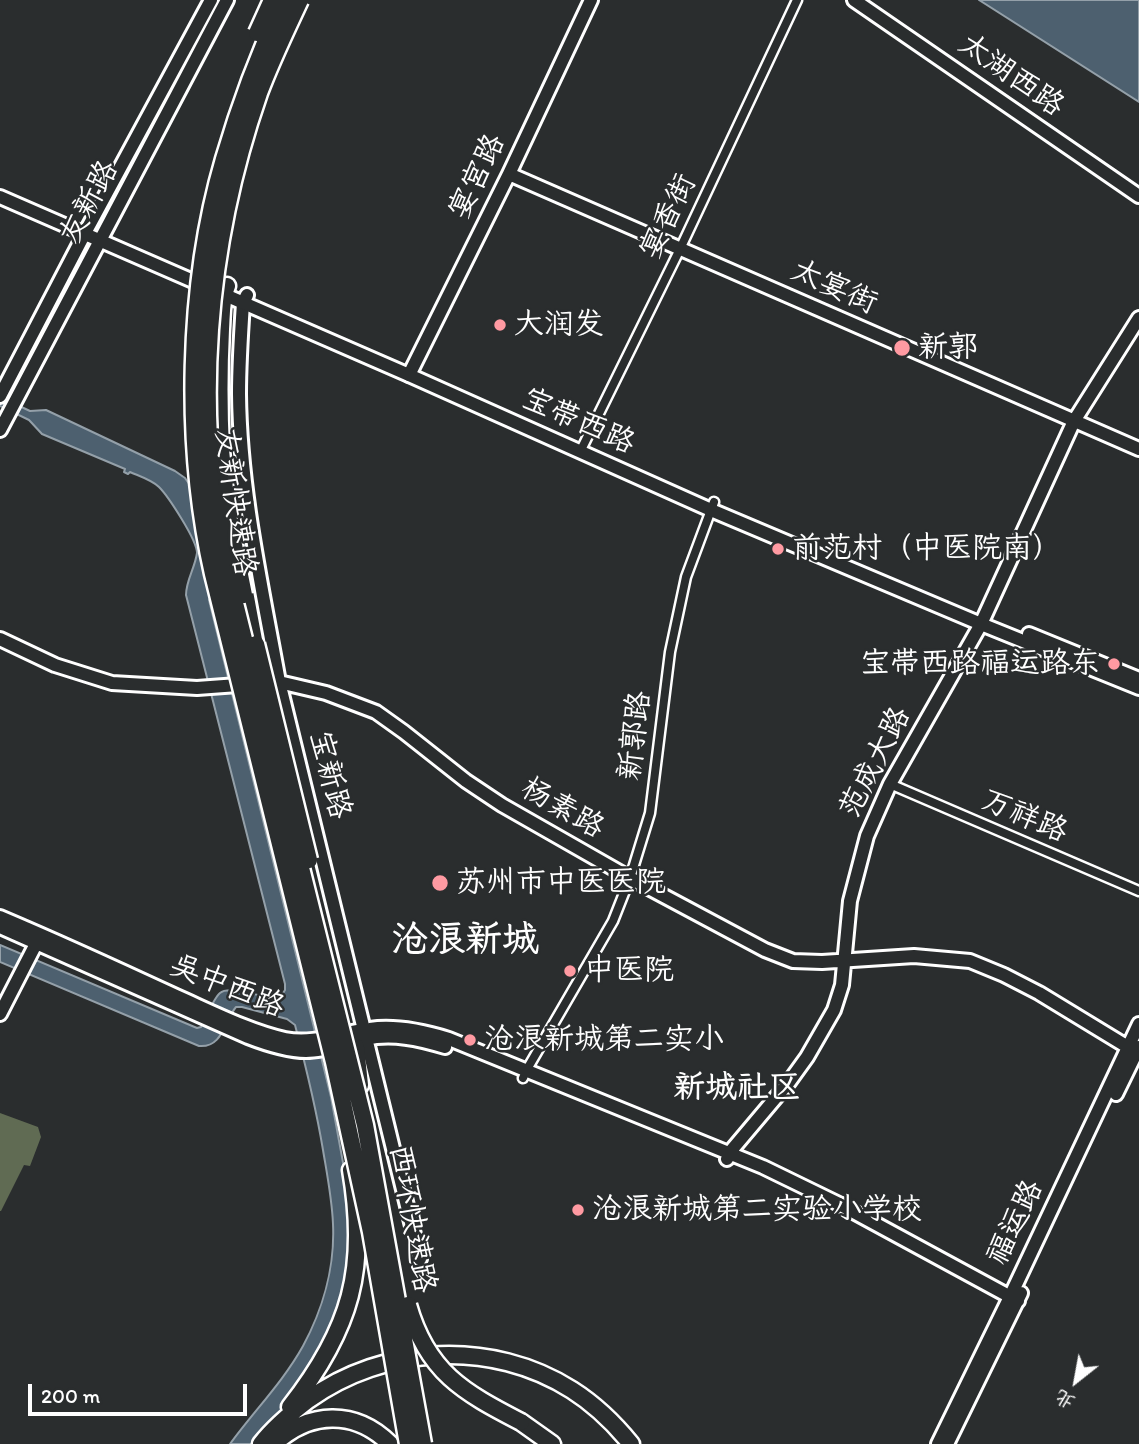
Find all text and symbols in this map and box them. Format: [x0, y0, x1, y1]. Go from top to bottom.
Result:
street label: 太湖西路 [952, 27, 1070, 125]
street label: 宴宫路 [442, 129, 514, 225]
street label: 友新路 [53, 155, 127, 251]
street label: 宴香街 [633, 169, 705, 265]
street label: 太宴街 [786, 253, 882, 323]
place label: 大润发 [514, 307, 604, 343]
marker: 大润发 [492, 317, 508, 333]
place label: 新郭 [918, 330, 978, 366]
marker: 新郭 [892, 338, 912, 358]
street label: 宝带西路 [516, 381, 640, 463]
street label: 友新快速路 [206, 425, 262, 579]
place label: 前范村（中医院南） [792, 531, 1062, 567]
marker: 前范村（中医院南） [770, 541, 786, 557]
place label: 宝带西路福运路东 [860, 646, 1100, 682]
marker: 宝带西路福运路东 [1106, 656, 1122, 672]
street label: 新郭路 [613, 689, 659, 783]
street label: 范成大路 [833, 701, 919, 825]
street label: 宝新路 [301, 727, 357, 823]
street label: 杨素路 [514, 771, 610, 847]
street label: 万祥路 [976, 783, 1072, 851]
place label: 苏州市中医医院 [456, 865, 666, 901]
marker: 苏州市中医医院 [430, 873, 450, 893]
district label: 沧浪新城 [391, 920, 539, 964]
street label: 吴中西路 [165, 948, 289, 1026]
place label: 中医院 [584, 953, 674, 989]
marker: 中医院 [562, 963, 578, 979]
place label: 沧浪新城第二实小 [484, 1022, 724, 1058]
marker: 沧浪新城第二实小 [462, 1032, 478, 1048]
district label: 新城社区 [673, 1070, 801, 1108]
street label: 西环快速路 [380, 1142, 442, 1296]
street label: 福运路 [980, 1175, 1052, 1271]
place label: 沧浪新城第二实验小学校 [592, 1192, 922, 1228]
marker: 沧浪新城第二实验小学校 [570, 1202, 586, 1218]
north arrow [1041, 1346, 1111, 1416]
scale bar [32, 1370, 250, 1414]
text: 200 m [41, 1383, 100, 1408]
text: 北 [1051, 1385, 1079, 1414]

